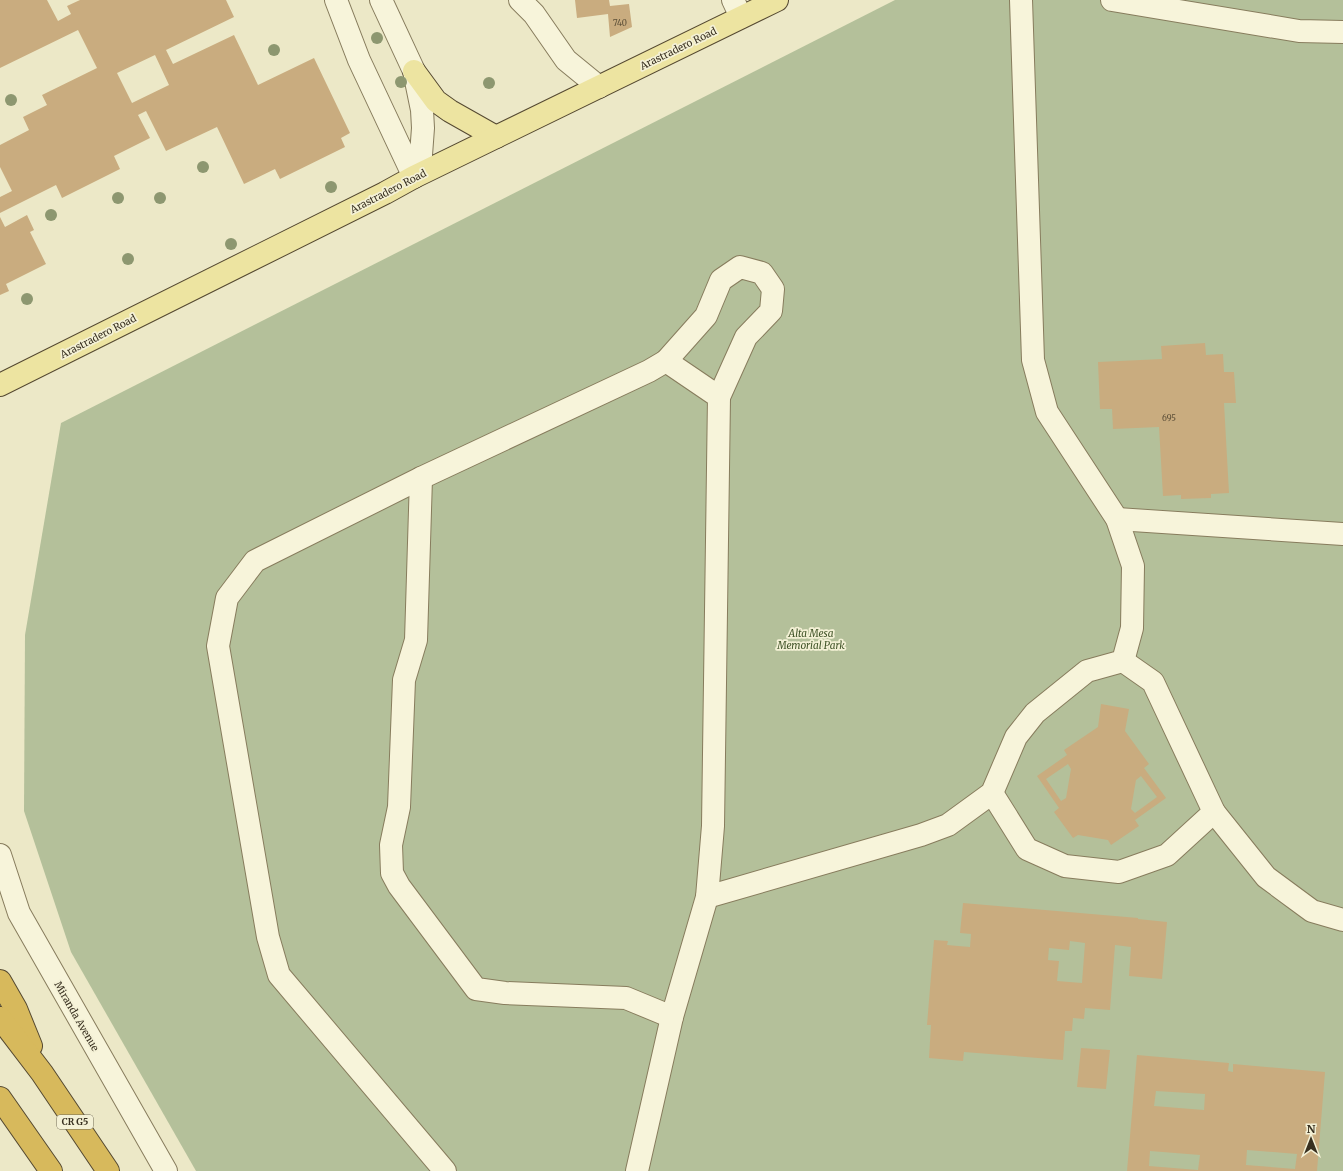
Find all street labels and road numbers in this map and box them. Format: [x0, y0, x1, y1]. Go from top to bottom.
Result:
street label: Arastradero Road [637, 24, 719, 73]
street label: Arastradero Road [347, 167, 428, 217]
street label: Arastradero Road [57, 312, 138, 362]
street label: Miranda Avenue [51, 979, 102, 1053]
road number: CR G5 [57, 1115, 93, 1129]

